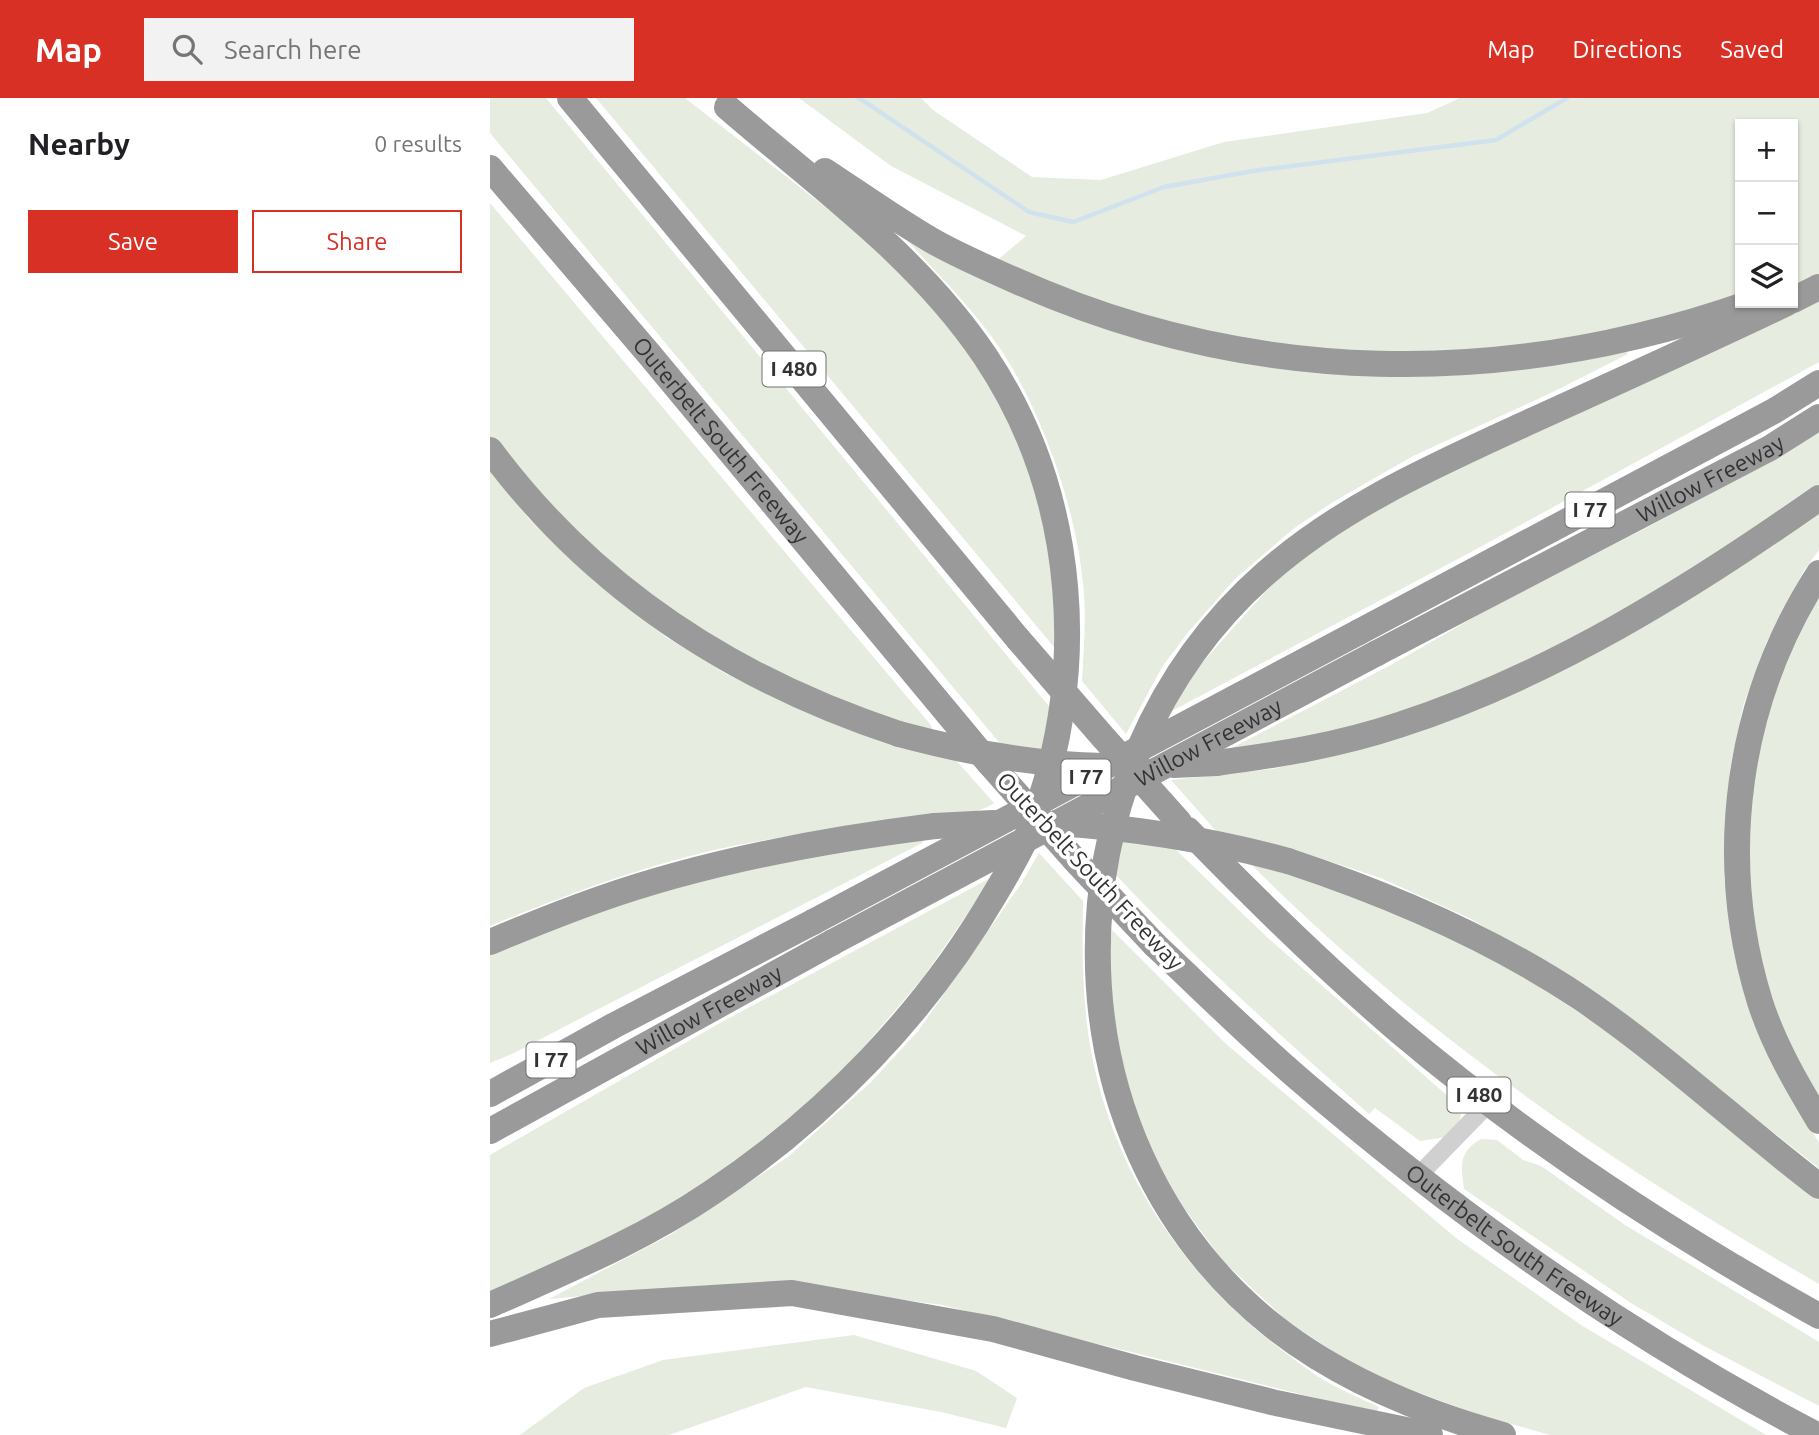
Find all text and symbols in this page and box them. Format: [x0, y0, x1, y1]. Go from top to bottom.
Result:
search box [144, 18, 634, 81]
icon: search [168, 30, 206, 68]
text: Map [35, 31, 102, 68]
text: Search here [224, 35, 362, 64]
text: Map [1487, 36, 1534, 63]
text: Directions [1572, 36, 1682, 63]
text: Saved [1720, 36, 1784, 63]
map controls [1735, 119, 1798, 308]
button: + [1735, 119, 1798, 182]
text: Nearby [28, 127, 130, 161]
text: 0 results [374, 131, 462, 156]
button: − [1735, 182, 1798, 245]
button: Save [28, 210, 238, 273]
button: Share [252, 210, 462, 273]
button: layers [1735, 245, 1798, 308]
street label: Outerbelt South Freeway [628, 332, 814, 548]
road number: I 480 [762, 352, 826, 386]
street label: Willow Freeway [1632, 430, 1788, 527]
road number: I 77 [1566, 492, 1614, 528]
street label: Willow Freeway [1130, 693, 1286, 791]
road number: I 77 [1062, 760, 1110, 794]
street label: Outerbelt South Freeway [992, 767, 1188, 974]
street label: Willow Freeway [632, 960, 786, 1060]
road number: I 77 [526, 1042, 576, 1077]
road number: I 480 [1448, 1077, 1510, 1112]
street label: Outerbelt South Freeway [1401, 1159, 1628, 1331]

